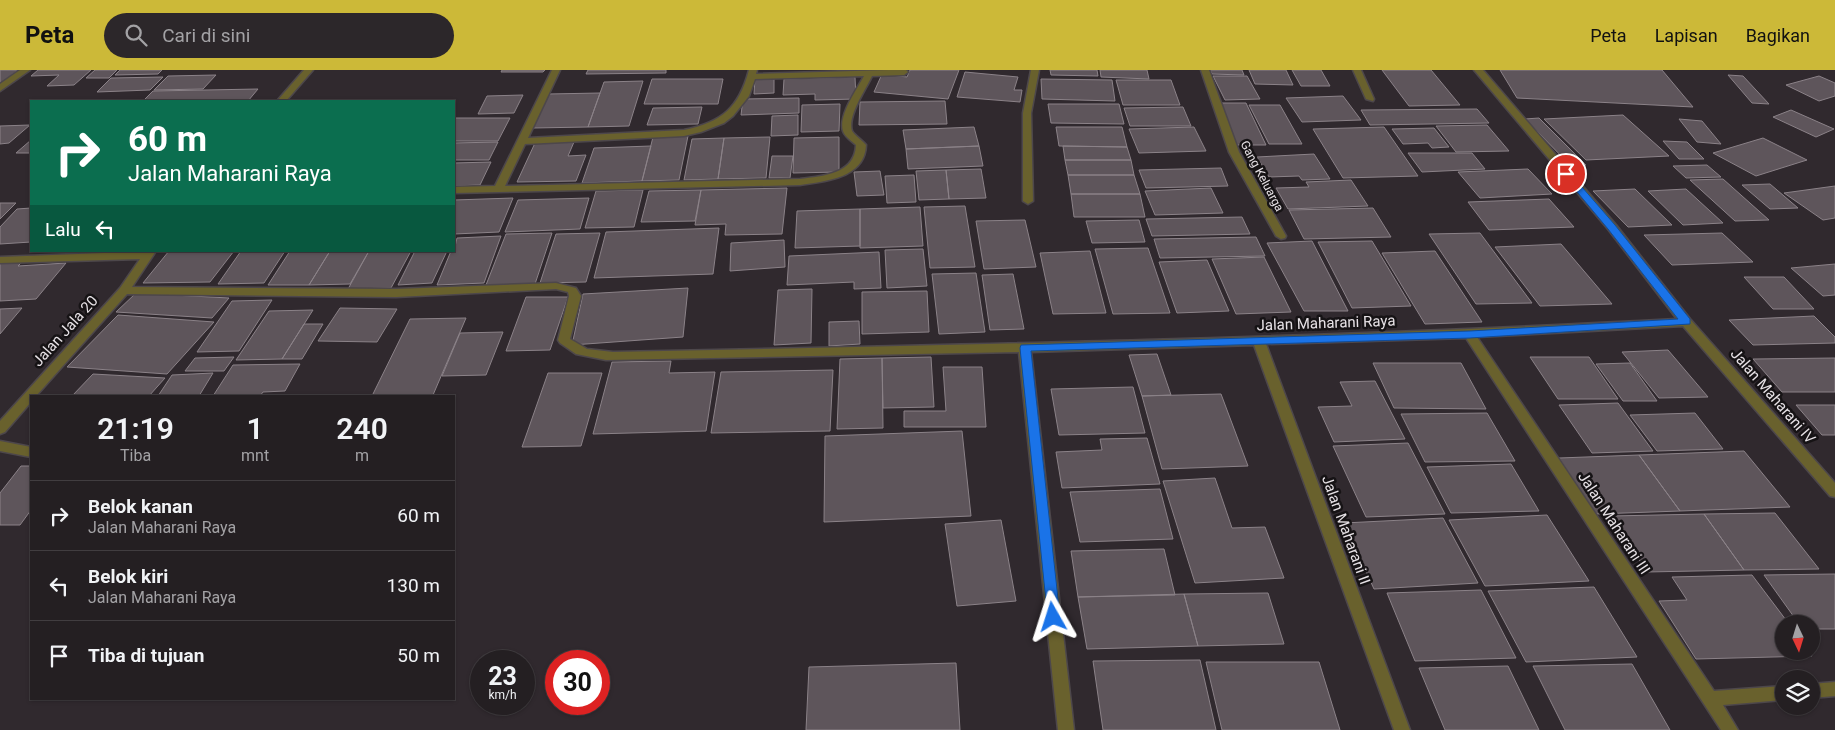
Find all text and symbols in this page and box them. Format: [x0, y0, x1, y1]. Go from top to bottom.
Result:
search box [104, 13, 454, 58]
text: Peta [25, 21, 74, 49]
icon: search [122, 21, 150, 49]
text: Cari di sini [162, 24, 250, 47]
text: Peta [1590, 25, 1627, 46]
text: Lapisan [1655, 25, 1718, 46]
text: Bagikan [1746, 25, 1810, 46]
text: 60 m [128, 119, 207, 160]
icon: right [45, 120, 110, 185]
street label: Gang Keluarga [1237, 138, 1287, 214]
pin [1545, 153, 1587, 195]
icon: arrive [1552, 160, 1580, 188]
text: Jalan Maharani Raya [128, 161, 332, 186]
icon: left [91, 215, 119, 243]
text: Lalu [45, 218, 81, 241]
street label: Jalan Jala 20 [29, 292, 101, 370]
street label: Jalan Maharani Raya [1256, 312, 1396, 334]
street label: Jalan Maharani IV [1727, 345, 1820, 448]
text: 21:19 [97, 411, 174, 446]
text: 1 [247, 411, 264, 446]
text: 240 [336, 411, 388, 446]
text: Tiba [120, 446, 151, 465]
text: mnt [241, 446, 269, 465]
text: m [355, 446, 369, 465]
street label: Jalan Maharani III [1574, 468, 1654, 578]
street label: Jalan Maharani II [1318, 473, 1374, 587]
text: Belok kanan [88, 495, 193, 518]
icon: right [45, 502, 73, 530]
text: 60 m [397, 504, 440, 527]
text: Jalan Maharani Raya [88, 518, 236, 537]
text: Belok kiri [88, 565, 168, 588]
icon: left [45, 572, 73, 600]
text: 130 m [387, 574, 440, 597]
text: Jalan Maharani Raya [88, 588, 236, 607]
position arrow [1026, 590, 1078, 642]
north arrow [1775, 615, 1820, 660]
map controls [1775, 615, 1820, 715]
icon: arrive [45, 642, 73, 670]
text: Tiba di tujuan [88, 644, 204, 667]
text: 50 m [397, 644, 440, 667]
speed limit sign: 30 [545, 650, 610, 715]
text: 23 [488, 662, 517, 691]
button: layers [1775, 670, 1820, 715]
text: km/h [488, 688, 517, 702]

